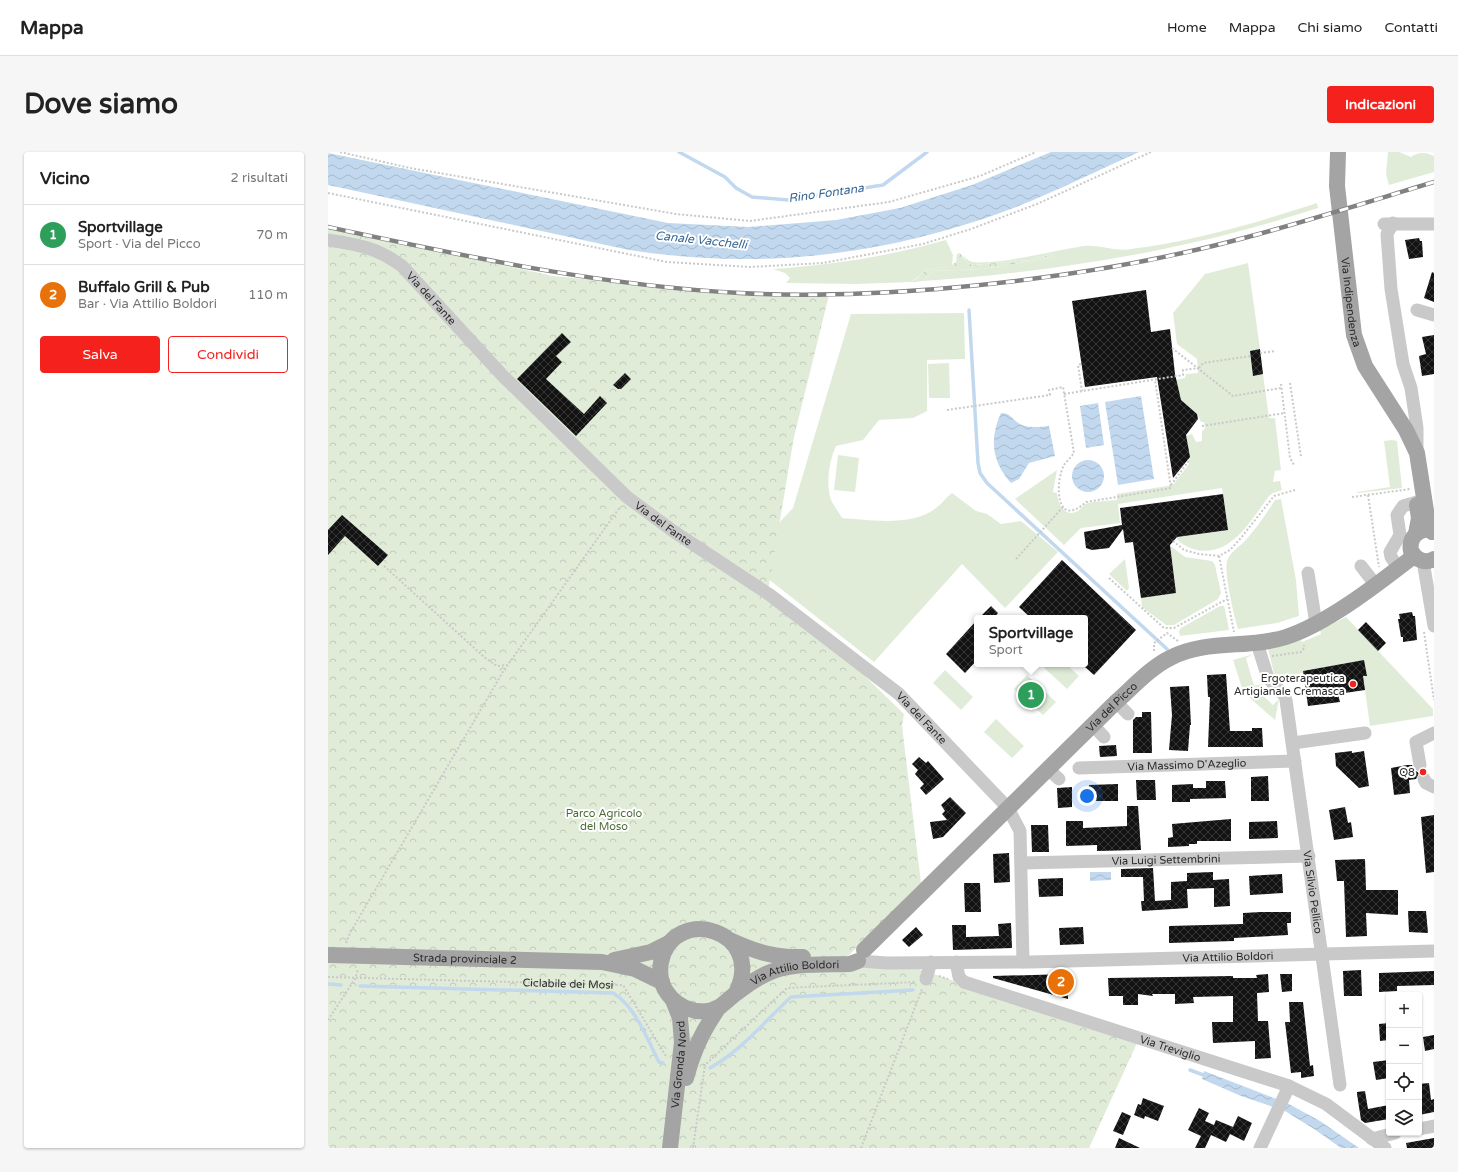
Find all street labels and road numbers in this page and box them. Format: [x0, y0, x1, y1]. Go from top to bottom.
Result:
street label: Via Indipendenza [1338, 257, 1364, 349]
street label: Via del Fante [404, 269, 459, 328]
street label: Via del Fante [632, 499, 694, 549]
street label: Via del Picco [1083, 679, 1140, 735]
street label: Via del Fante [894, 689, 949, 747]
street label: Via Massimo D'Azeglio [1127, 757, 1247, 773]
street label: Via Silvio Pellico [1300, 850, 1325, 935]
street label: Via Luigi Settembrini [1111, 852, 1221, 868]
street label: Via Attilio Boldori [1182, 949, 1274, 965]
street label: Strada provinciale 2 [413, 951, 517, 967]
street label: Via Attilio Boldori [748, 958, 839, 988]
street label: Ciclabile dei Mosi [522, 976, 613, 992]
street label: Via Gronda Nord [669, 1020, 689, 1109]
street label: Via Treviglio [1138, 1033, 1203, 1064]

